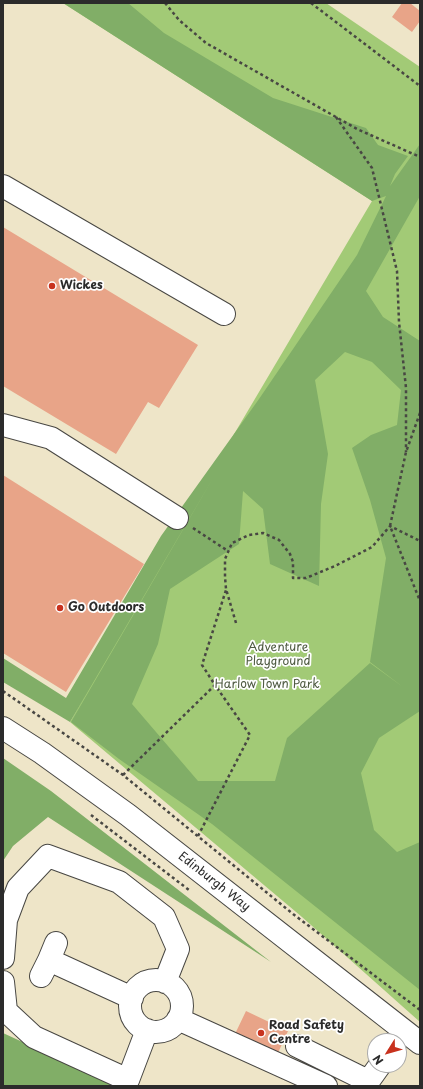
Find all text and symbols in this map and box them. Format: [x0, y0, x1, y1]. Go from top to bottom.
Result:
place label: Wickes [60, 279, 103, 293]
marker: Wickes [47, 281, 57, 291]
place label: Go Outdoors [68, 601, 144, 615]
marker: Go Outdoors [55, 603, 65, 613]
park label: Adventure Playground [246, 641, 310, 669]
park label: Harlow Town Park [215, 678, 319, 692]
street label: Edinburgh Way [175, 849, 253, 915]
place label: Road Safety Centre [269, 1019, 344, 1047]
marker: Road Safety Centre [256, 1028, 266, 1038]
north arrow [367, 1033, 407, 1073]
text: N [368, 1051, 387, 1069]

